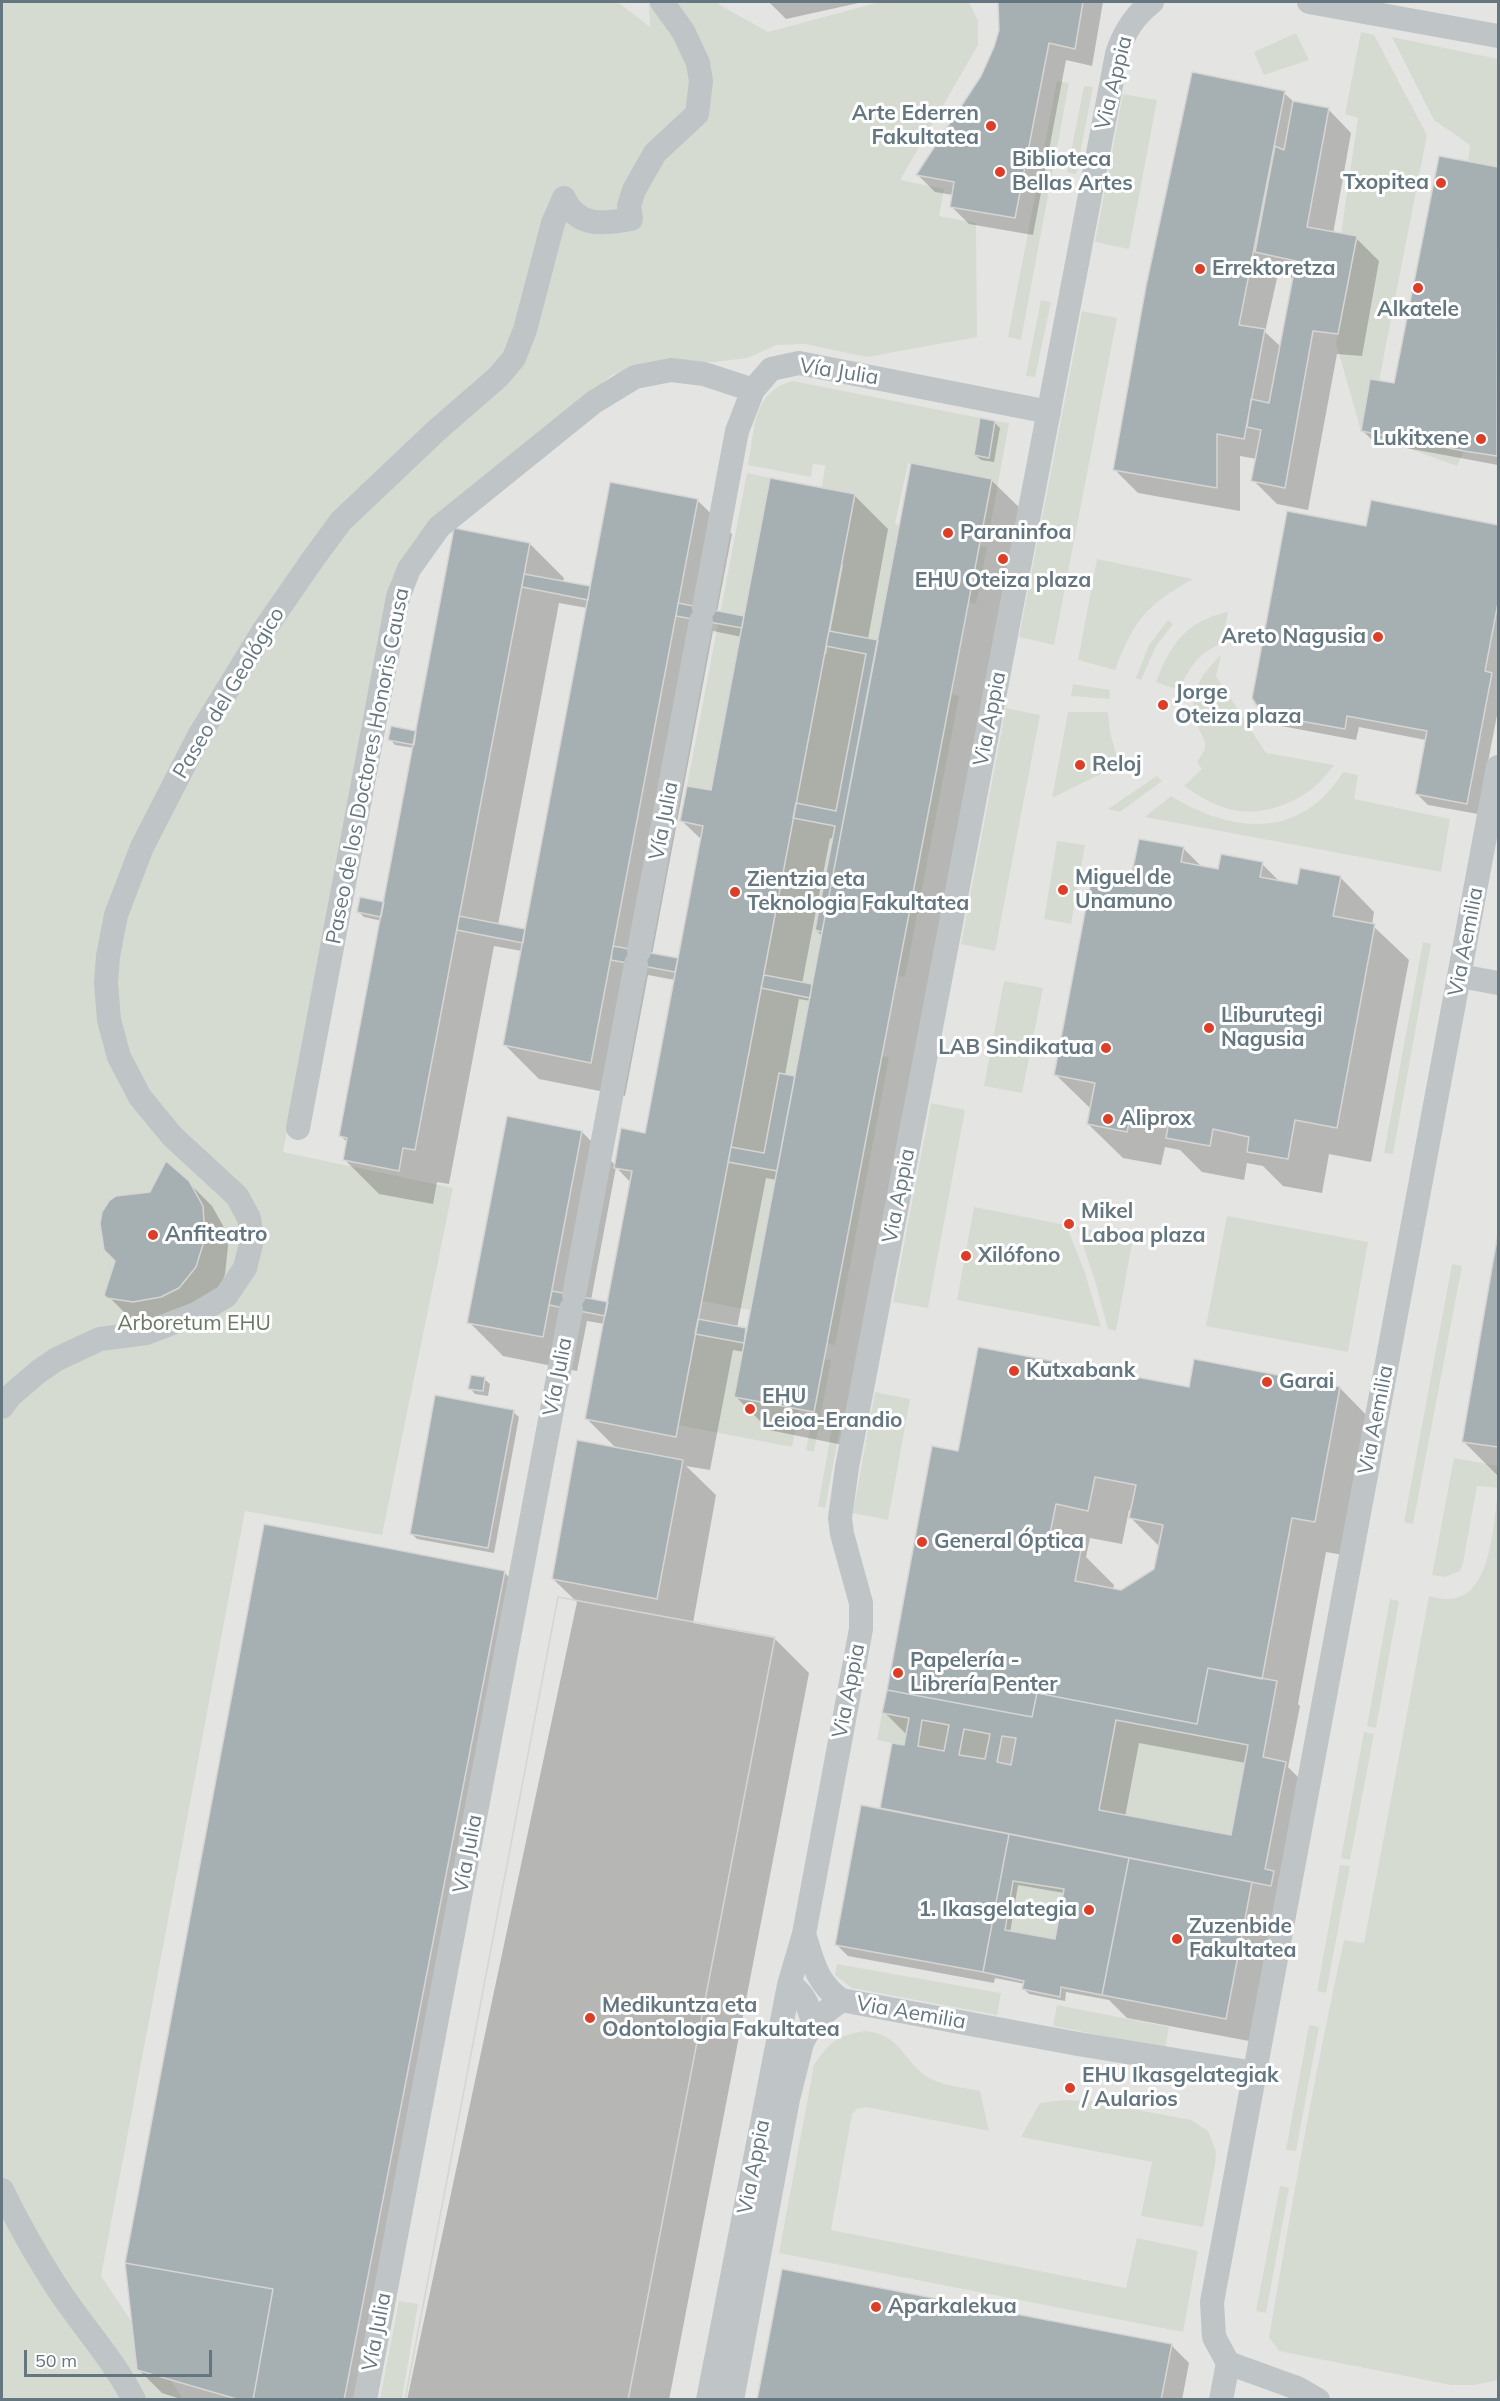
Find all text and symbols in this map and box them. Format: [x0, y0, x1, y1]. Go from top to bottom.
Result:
street label: Via Appia [1090, 33, 1138, 133]
place label: Arte Ederren Fakultatea [852, 101, 979, 151]
marker: Arte Ederren Fakultatea [984, 119, 998, 133]
place label: Biblioteca Bellas Artes [1012, 147, 1133, 197]
marker: Biblioteca Bellas Artes [993, 165, 1007, 179]
place label: Txopitea [1343, 170, 1429, 196]
marker: Txopitea [1434, 176, 1448, 190]
place label: Errektoretza [1212, 256, 1335, 282]
marker: Errektoretza [1193, 262, 1207, 276]
marker: Alkatele [1411, 281, 1425, 295]
place label: Alkatele [1377, 297, 1459, 323]
street label: Vía Julia [798, 353, 880, 391]
place label: Lukitxene [1373, 426, 1469, 452]
marker: Lukitxene [1474, 432, 1488, 446]
place label: Paraninfoa [960, 520, 1071, 546]
marker: Paraninfoa [941, 526, 955, 540]
marker: EHU Oteiza plaza [996, 552, 1010, 566]
place label: EHU Oteiza plaza [915, 568, 1091, 594]
street label: Paseo de los Doctores Honoris Causa [321, 586, 415, 946]
street label: Paseo del Geológico [168, 603, 290, 783]
place label: Areto Nagusia [1221, 624, 1366, 650]
marker: Areto Nagusia [1371, 630, 1385, 644]
street label: Via Appia [968, 669, 1012, 769]
place label: Jorge Oteiza plaza [1175, 680, 1302, 730]
marker: Jorge Oteiza plaza [1156, 698, 1170, 712]
place label: Reloj [1092, 752, 1141, 778]
marker: Reloj [1073, 758, 1087, 772]
street label: Vía Julia [644, 780, 684, 862]
place label: Miguel de Unamuno [1075, 865, 1173, 915]
place label: Zientzia eta Teknologia Fakultatea [747, 867, 969, 917]
marker: Miguel de Unamuno [1056, 883, 1070, 897]
marker: Zientzia eta Teknologia Fakultatea [728, 885, 742, 899]
street label: Via Aemilia [1443, 885, 1489, 999]
place label: Liburutegi Nagusia [1221, 1003, 1322, 1053]
marker: Liburutegi Nagusia [1202, 1021, 1216, 1035]
place label: LAB Sindikatua [938, 1035, 1094, 1061]
marker: LAB Sindikatua [1099, 1041, 1113, 1055]
place label: Aliprox [1120, 1106, 1192, 1132]
marker: Aliprox [1101, 1112, 1115, 1126]
street label: Via Appia [877, 1146, 921, 1246]
place label: Mikel Laboa plaza [1081, 1199, 1205, 1249]
marker: Mikel Laboa plaza [1062, 1217, 1076, 1231]
place label: Anfiteatro [165, 1222, 267, 1248]
marker: Anfiteatro [146, 1228, 160, 1242]
place label: Xilófono [978, 1243, 1060, 1269]
marker: Xilófono [959, 1249, 973, 1263]
park label: Arboretum EHU [117, 1311, 271, 1337]
street label: Vía Julia [538, 1336, 578, 1418]
place label: Kutxabank [1026, 1358, 1135, 1384]
street label: Via Aemilia [1353, 1363, 1399, 1477]
marker: Kutxabank [1007, 1364, 1021, 1378]
place label: Garai [1279, 1369, 1334, 1395]
marker: Garai [1260, 1375, 1274, 1389]
place label: EHU Leioa-Erandio [762, 1384, 903, 1434]
marker: EHU Leioa-Erandio [743, 1402, 757, 1416]
place label: General Óptica [934, 1529, 1084, 1555]
marker: General Óptica [915, 1535, 929, 1549]
street label: Via Appia [827, 1641, 871, 1741]
place label: Papelería - Librería Penter [910, 1648, 1058, 1698]
marker: Papelería - Librería Penter [891, 1666, 905, 1680]
street label: Vía Julia [448, 1813, 488, 1895]
place label: 1. Ikasgelategia [918, 1897, 1077, 1923]
marker: 1. Ikasgelategia [1082, 1903, 1096, 1917]
place label: Zuzenbide Fakultatea [1189, 1914, 1297, 1964]
marker: Zuzenbide Fakultatea [1170, 1932, 1184, 1946]
street label: Via Aemilia [854, 1991, 968, 2035]
place label: Medikuntza eta Odontologia Fakultatea [602, 1993, 840, 2043]
marker: Medikuntza eta Odontologia Fakultatea [583, 2011, 597, 2025]
place label: EHU Ikasgelategiak / Aularios [1082, 2063, 1279, 2113]
marker: EHU Ikasgelategiak / Aularios [1063, 2081, 1077, 2095]
street label: Via Appia [732, 2117, 776, 2217]
street label: Vía Julia [357, 2291, 397, 2373]
place label: Aparkalekua [888, 2294, 1017, 2320]
marker: Aparkalekua [869, 2300, 883, 2314]
scale bar [27, 2338, 214, 2376]
text: 50 m [35, 2349, 77, 2372]

